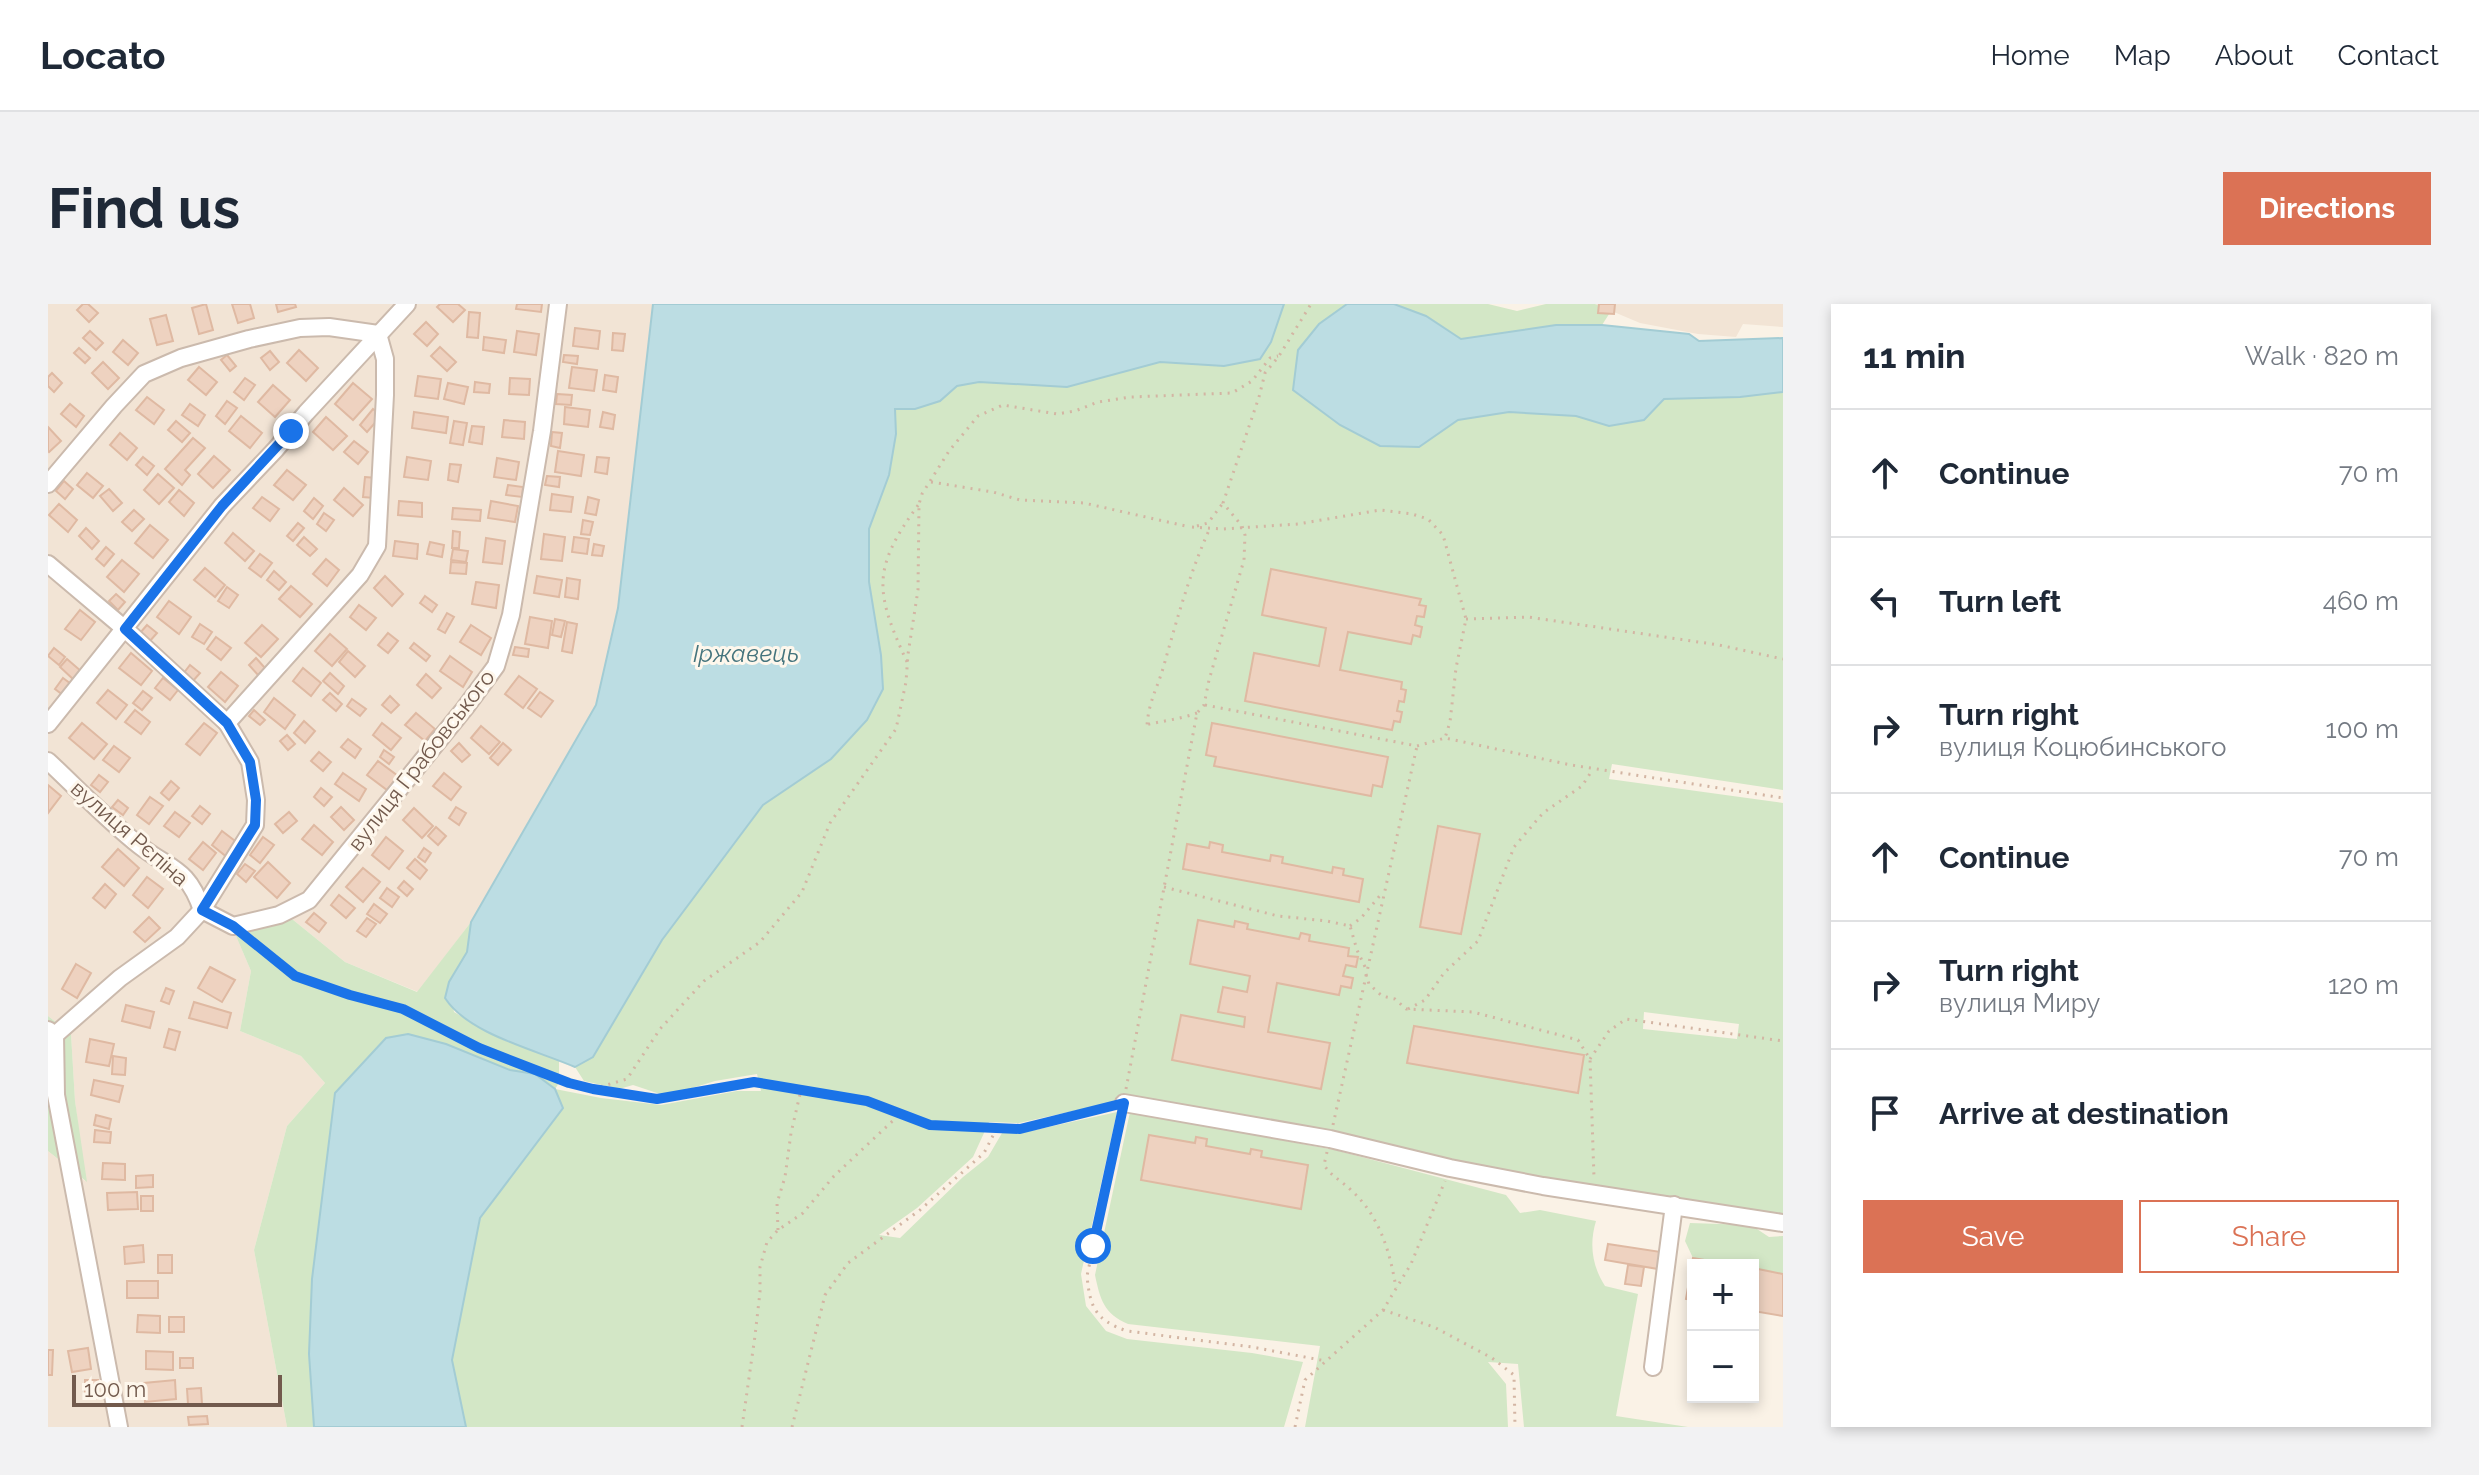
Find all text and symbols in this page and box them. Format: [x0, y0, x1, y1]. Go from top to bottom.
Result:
text: Locato [40, 33, 166, 78]
text: Home [1990, 39, 2070, 72]
text: Map [2114, 39, 2171, 72]
text: About [2215, 39, 2294, 72]
text: Contact [2338, 39, 2439, 72]
button: Directions [2223, 172, 2431, 245]
text: Find us [48, 175, 240, 241]
text: 11 min [1863, 336, 1966, 376]
text: Walk · 820 m [2245, 341, 2399, 371]
route end [273, 413, 309, 449]
icon: ahead [1863, 451, 1907, 495]
text: Continue [1939, 456, 2070, 491]
text: 70 m [2339, 458, 2399, 488]
icon: left [1863, 579, 1907, 623]
text: Turn left [1939, 584, 2061, 619]
text: 460 m [2323, 586, 2399, 616]
water label: Іржавець [693, 639, 799, 668]
street label: вулиця Грабовського [342, 664, 500, 856]
text: Turn right [1939, 697, 2079, 732]
icon: right [1863, 707, 1907, 751]
text: 100 m [2326, 714, 2399, 744]
text: вулиця Коцюбинського [1939, 732, 2226, 762]
street label: вулиця Рєпіна [66, 775, 194, 891]
icon: ahead [1863, 835, 1907, 879]
text: Continue [1939, 840, 2070, 875]
text: 70 m [2339, 842, 2399, 872]
text: Turn right [1939, 953, 2079, 988]
icon: right [1863, 963, 1907, 1007]
text: 120 m [2328, 970, 2399, 1000]
text: вулиця Миру [1939, 988, 2100, 1018]
icon: arrive [1863, 1091, 1907, 1135]
text: Arrive at destination [1939, 1096, 2229, 1131]
button: Save [1863, 1200, 2123, 1273]
button: Share [2139, 1200, 2399, 1273]
route start [1075, 1228, 1111, 1264]
map controls [1687, 1259, 1759, 1403]
button: + [1687, 1259, 1759, 1331]
button: − [1687, 1331, 1759, 1403]
scale bar [72, 1371, 282, 1407]
text: 100 m [84, 1376, 146, 1402]

